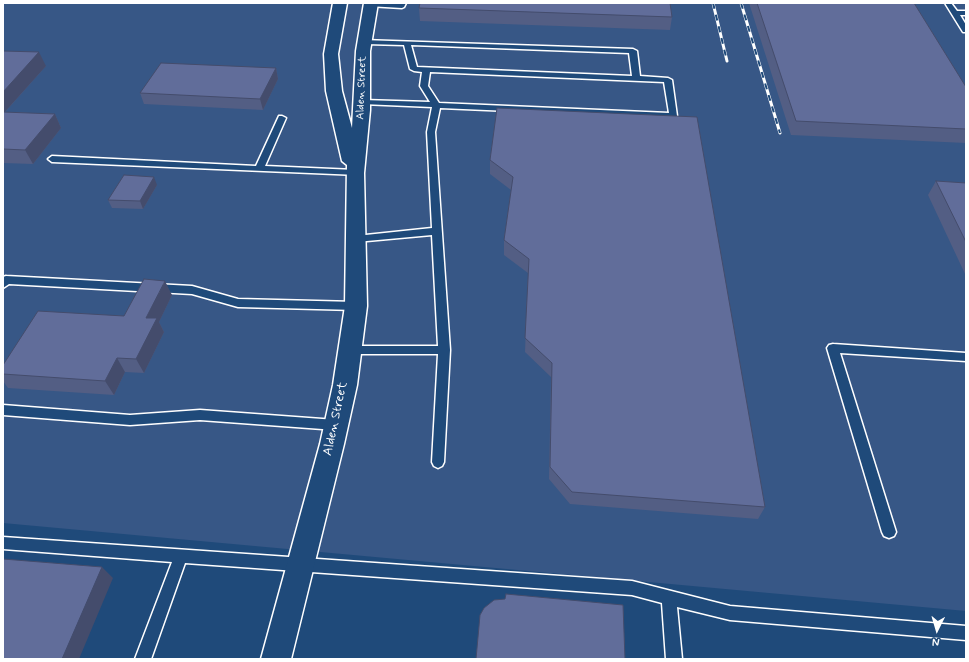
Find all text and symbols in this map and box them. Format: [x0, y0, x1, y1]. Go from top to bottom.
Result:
street label: Alden Street [354, 56, 370, 120]
street label: Alden Street [321, 381, 351, 457]
north arrow [917, 610, 957, 650]
text: N [932, 635, 940, 649]

